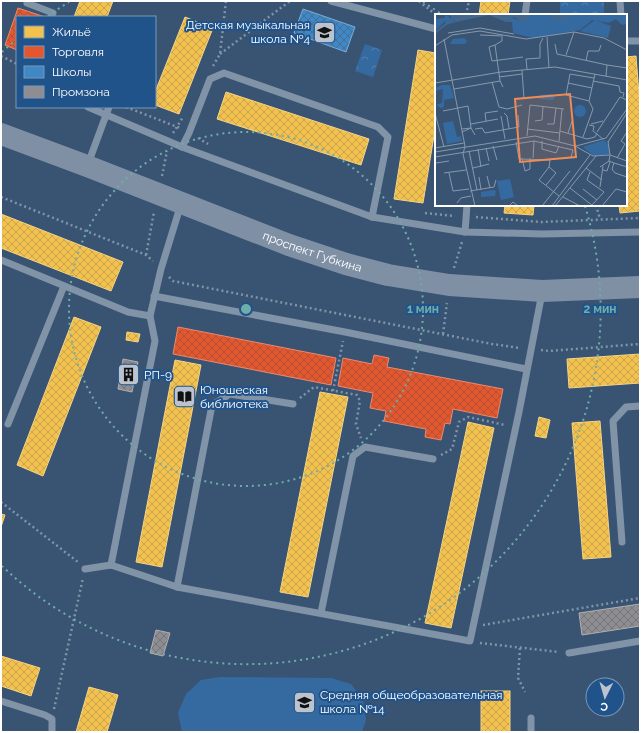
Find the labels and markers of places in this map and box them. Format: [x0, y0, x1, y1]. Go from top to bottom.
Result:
place label: Детская музыкальная школа №4 [186, 18, 310, 46]
school or university icon: Детская музыкальная школа №4 [312, 19, 338, 45]
centre of rings [239, 302, 253, 316]
building icon: РП-9 [115, 362, 141, 388]
place label: РП-9 [144, 368, 172, 382]
place label: Юношеская библиотека [200, 383, 268, 411]
library icon: Юношеская библиотека [172, 384, 198, 410]
place label: Средняя общеобразовательная школа №14 [320, 688, 503, 716]
school or university icon: Средняя общеобразовательная школа №14 [291, 689, 317, 715]

